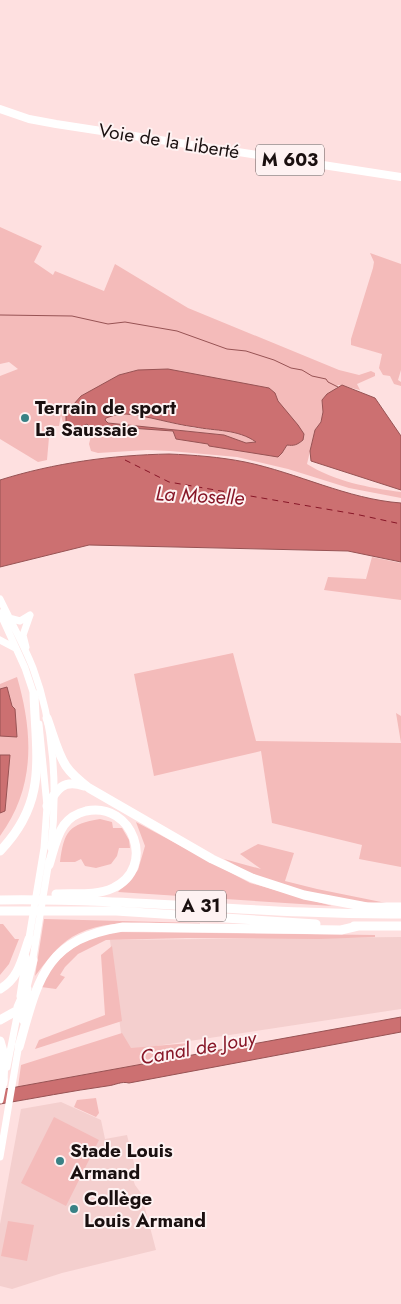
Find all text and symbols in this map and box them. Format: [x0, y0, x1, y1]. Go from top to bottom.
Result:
street label: Voie de la Liberté [97, 117, 242, 165]
road number: M 603 [256, 144, 324, 176]
place label: Terrain de sport La Saussaie [35, 394, 176, 443]
marker: Terrain de sport La Saussaie [19, 412, 31, 424]
water label: La Moselle [155, 479, 245, 513]
road number: A 31 [176, 890, 226, 921]
water label: Canal de Jouy [138, 1023, 260, 1072]
place label: Stade Louis Armand [69, 1137, 173, 1186]
marker: Stade Louis Armand [54, 1155, 66, 1167]
place label: Collège Louis Armand [84, 1185, 206, 1234]
marker: Collège Louis Armand [68, 1203, 80, 1215]

